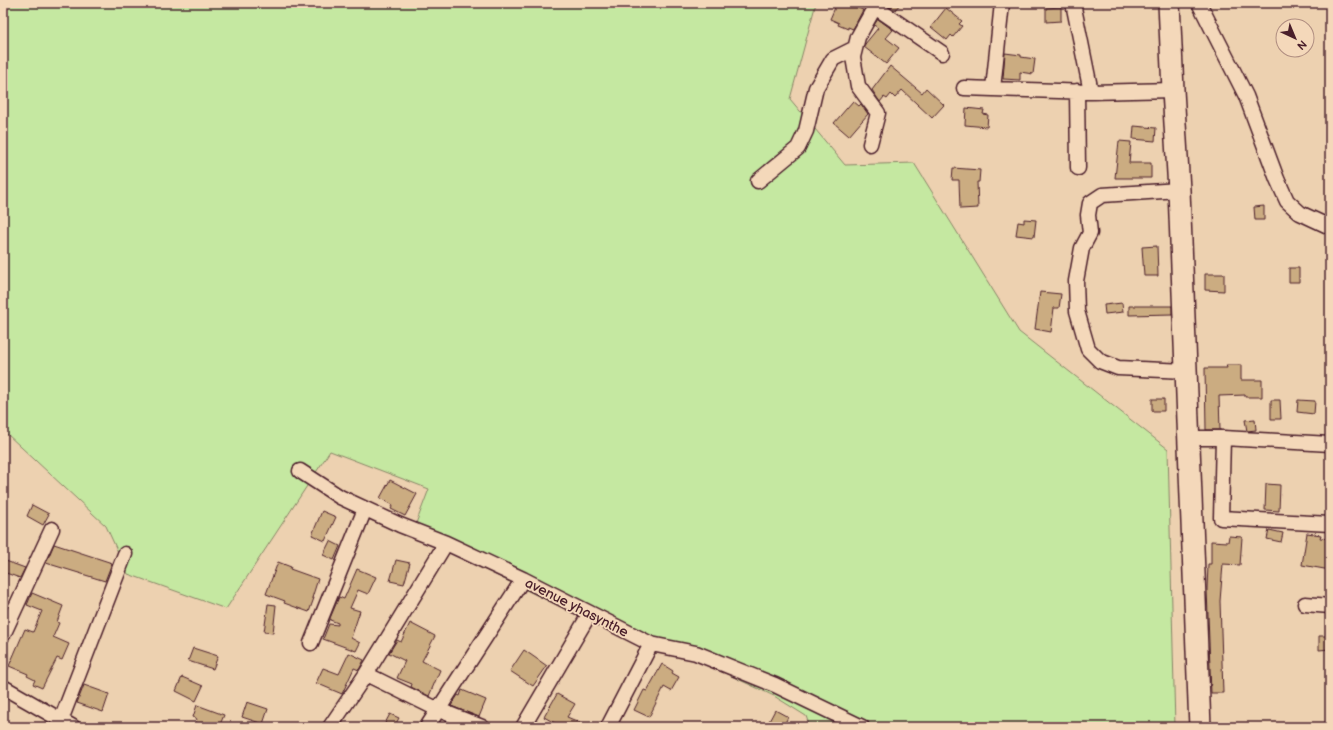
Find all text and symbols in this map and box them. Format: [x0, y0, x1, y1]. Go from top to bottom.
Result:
north arrow [1275, 18, 1315, 58]
text: N [1294, 37, 1309, 52]
street label: avenue yhasynthe [522, 574, 631, 641]

